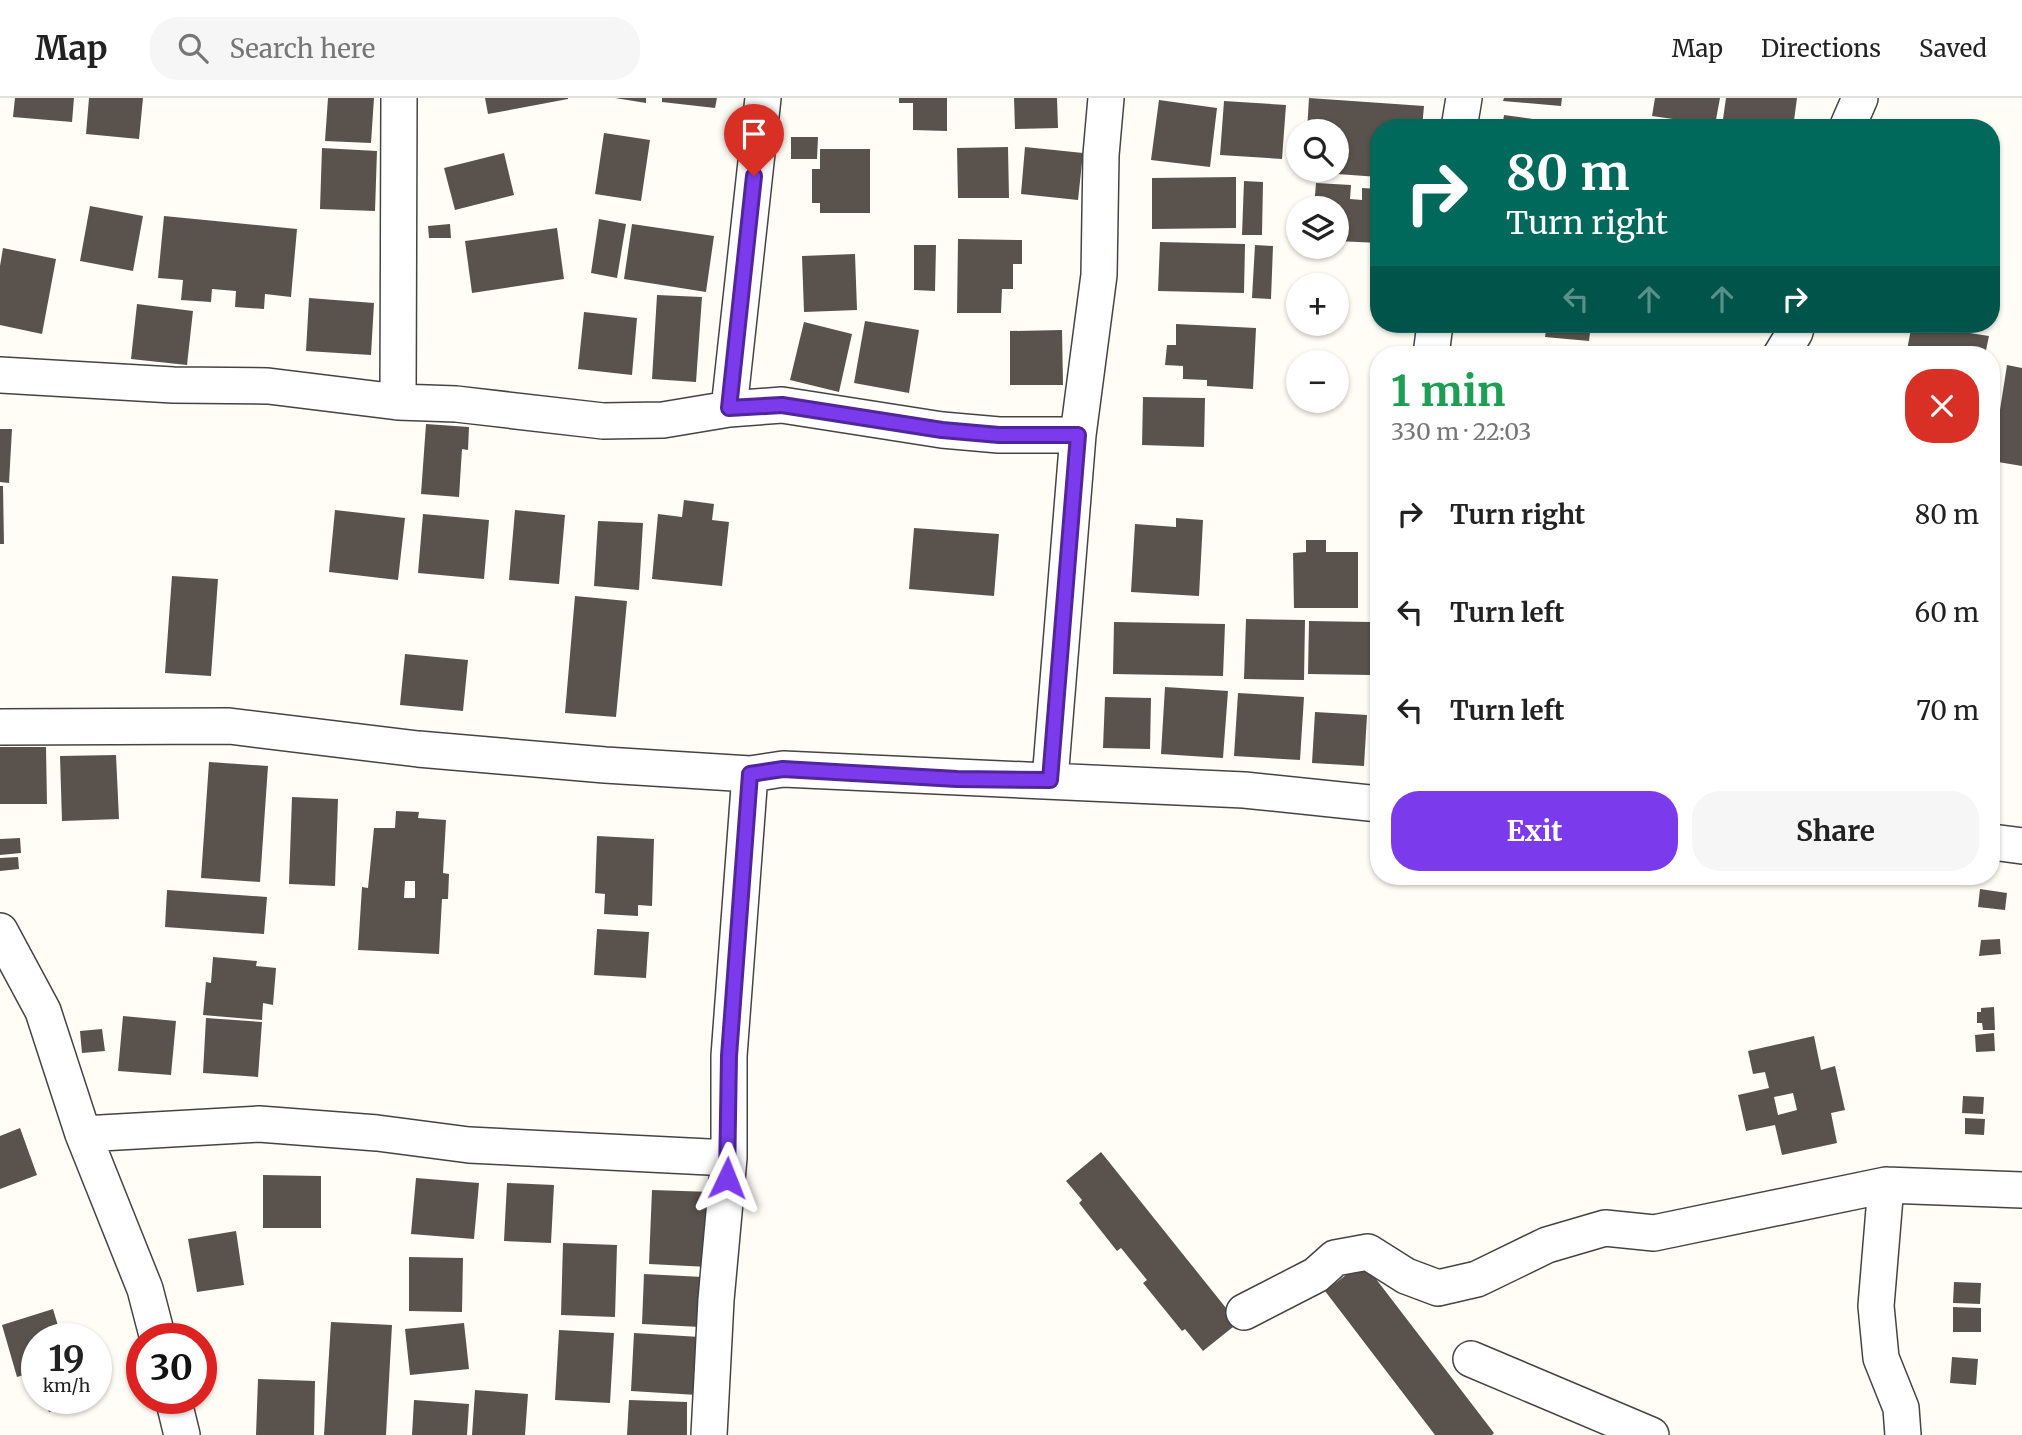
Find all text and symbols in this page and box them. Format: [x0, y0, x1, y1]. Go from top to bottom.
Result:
search box [150, 17, 640, 80]
text: Map [35, 28, 108, 69]
icon: search [174, 29, 212, 67]
text: Search here [230, 32, 375, 65]
text: Map [1672, 33, 1723, 64]
text: Directions [1761, 33, 1881, 64]
text: Saved [1919, 33, 1987, 64]
pin [724, 104, 784, 176]
icon: arrive [735, 115, 773, 153]
map controls [1286, 119, 1349, 413]
button: search [1286, 119, 1349, 182]
text: 80 m [1506, 142, 1629, 203]
icon: right [1391, 147, 1482, 238]
button: layers [1286, 196, 1349, 259]
text: Turn right [1506, 203, 1668, 243]
button: + [1286, 273, 1349, 336]
icon: left [1557, 280, 1595, 318]
icon: ahead [1630, 280, 1668, 318]
icon: ahead [1703, 280, 1741, 318]
icon: right [1776, 280, 1814, 318]
button: − [1286, 350, 1349, 413]
text: 1 min [1391, 365, 1505, 417]
button: close [1905, 369, 1979, 443]
text: 330 m · 22:03 [1391, 417, 1531, 446]
icon: right [1391, 495, 1429, 533]
text: Turn right [1450, 498, 1585, 531]
text: 80 m [1915, 498, 1979, 531]
icon: left [1391, 593, 1429, 631]
text: Turn left [1450, 596, 1564, 629]
text: 60 m [1915, 596, 1979, 629]
icon: left [1391, 691, 1429, 729]
text: Turn left [1450, 694, 1564, 727]
text: 70 m [1916, 694, 1979, 727]
button: Exit [1391, 791, 1678, 871]
button: Share [1692, 791, 1979, 871]
position arrow [690, 1141, 764, 1215]
speed limit sign: 30 [126, 1323, 217, 1414]
text: 19 [48, 1337, 85, 1381]
text: km/h [43, 1374, 90, 1397]

